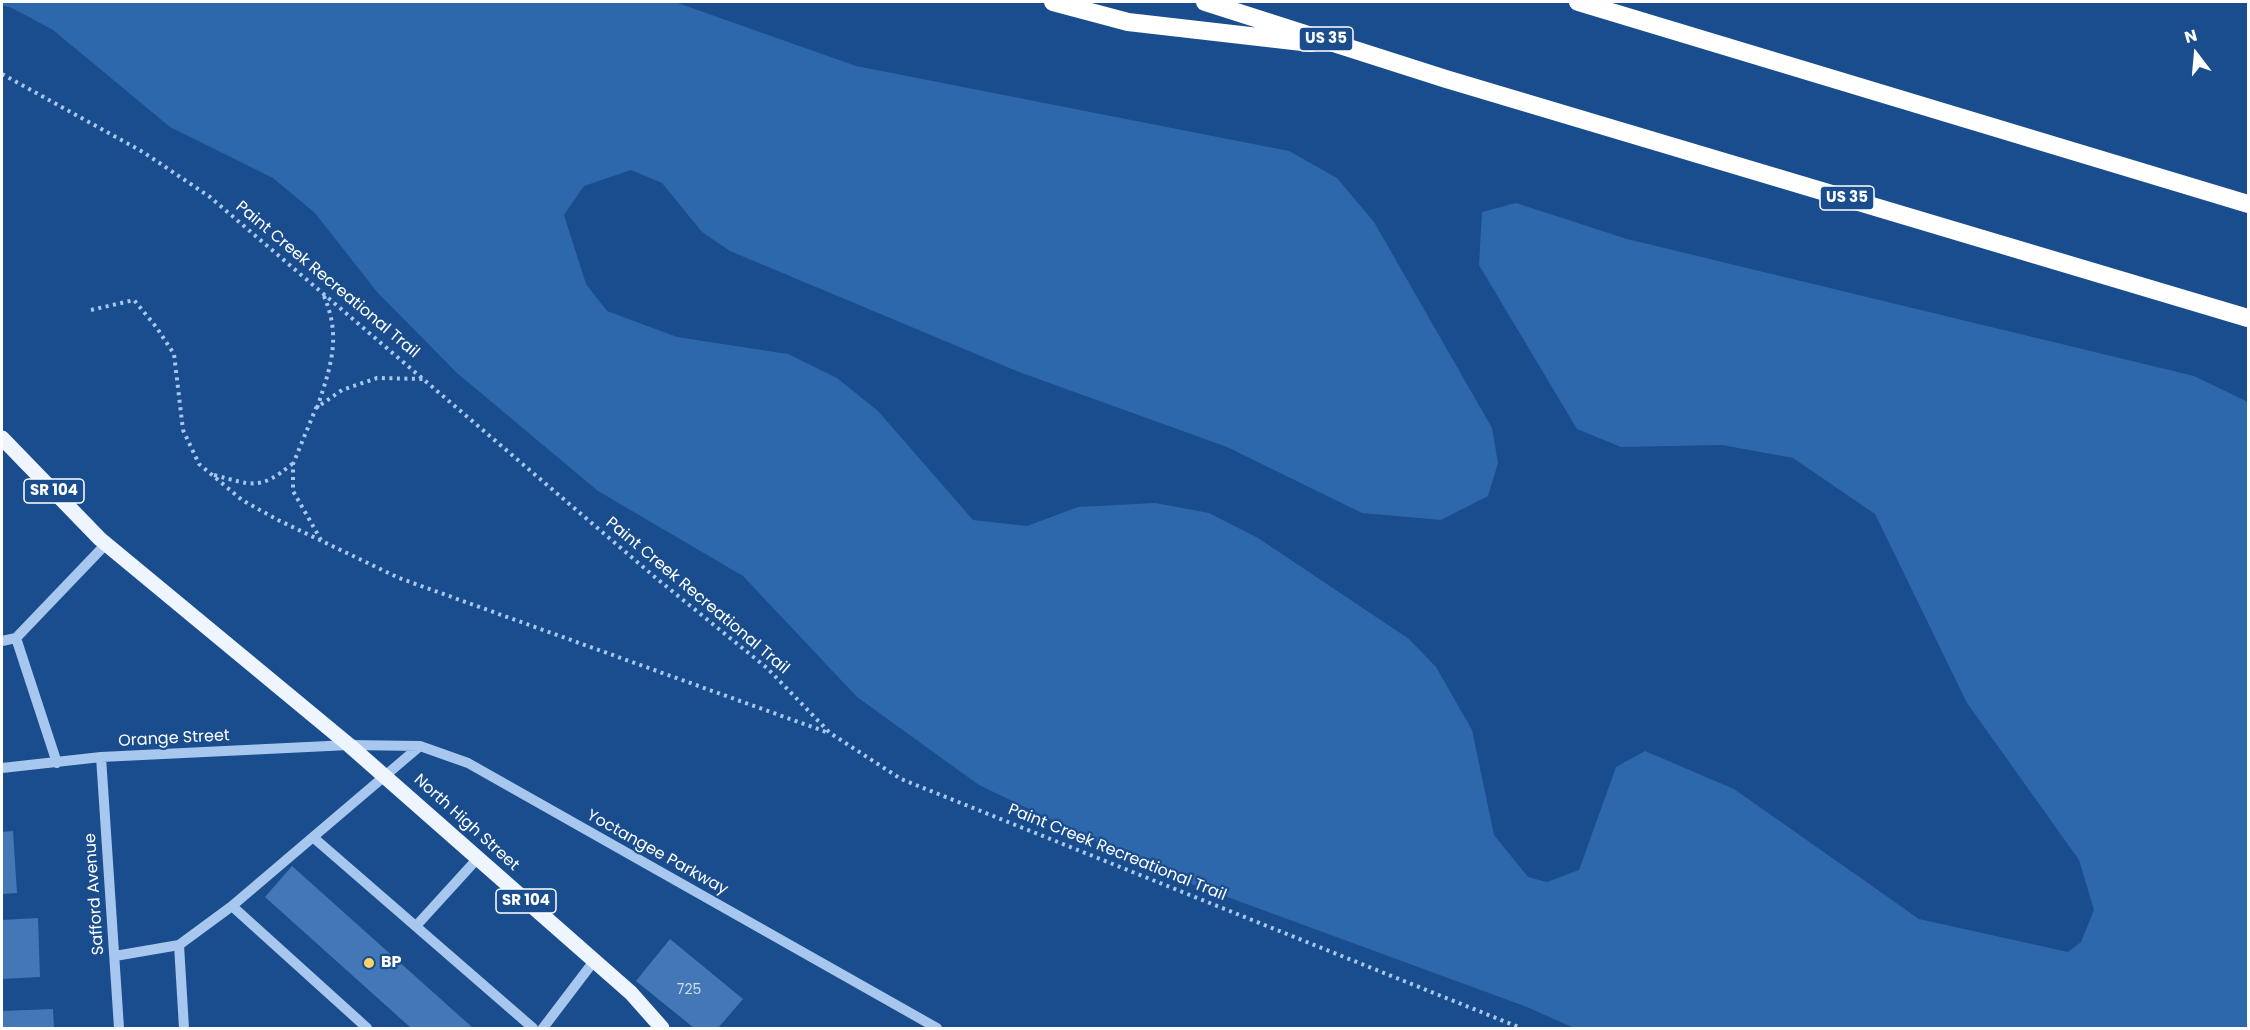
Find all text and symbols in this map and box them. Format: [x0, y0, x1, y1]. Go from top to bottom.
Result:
north arrow [2166, 24, 2226, 84]
text: N [2182, 24, 2200, 49]
road number: US 35 [1299, 27, 1353, 51]
road number: US 35 [1820, 186, 1874, 210]
street label: Paint Creek Recreational Trail [231, 198, 423, 362]
road number: SR 104 [24, 479, 84, 503]
street label: Paint Creek Recreational Trail [601, 514, 793, 678]
street label: Orange Street [118, 726, 230, 752]
street label: North High Street [409, 771, 523, 875]
street label: Paint Creek Recreational Trail [1005, 800, 1229, 906]
street label: Yoctangee Parkway [583, 806, 731, 900]
street label: Safford Avenue [81, 832, 109, 956]
road number: SR 104 [496, 889, 556, 913]
place label: BP [381, 953, 402, 973]
marker: BP [362, 956, 376, 970]
house number: 725 [677, 982, 701, 998]

